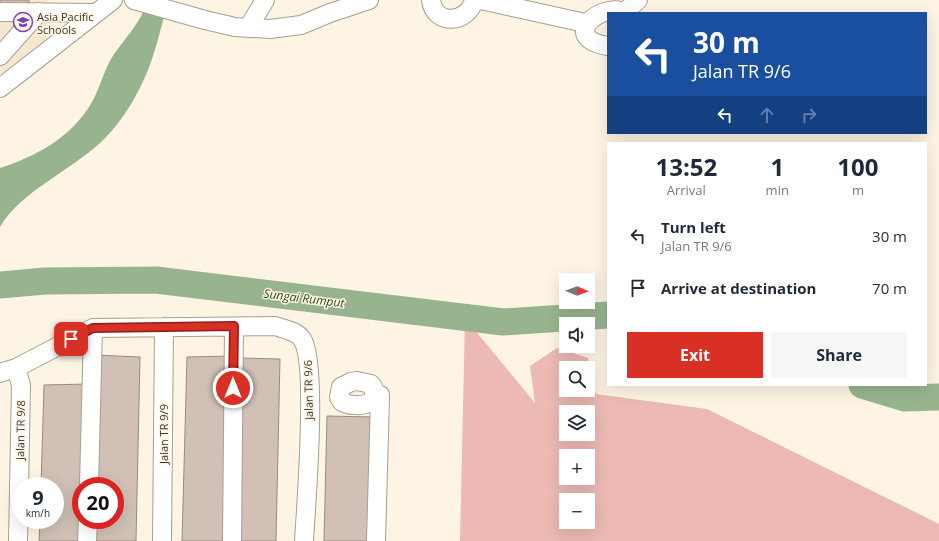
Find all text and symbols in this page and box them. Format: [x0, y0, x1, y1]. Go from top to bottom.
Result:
place label: Asia Pacific Schools [37, 9, 93, 37]
school or university icon: Asia Pacific Schools [12, 11, 34, 33]
text: 30 m [693, 23, 760, 61]
icon: left [627, 28, 679, 80]
text: Jalan TR 9/6 [693, 59, 791, 83]
icon: left [714, 104, 736, 126]
icon: ahead [756, 104, 778, 126]
icon: right [798, 104, 820, 126]
text: 13:52 [655, 150, 717, 183]
text: 1 [770, 150, 784, 183]
text: 100 [837, 150, 879, 183]
text: Arrival [667, 181, 706, 199]
text: min [766, 181, 789, 199]
text: m [852, 181, 864, 199]
text: Turn left [661, 217, 726, 237]
icon: left [627, 225, 649, 247]
text: 30 m [872, 226, 907, 246]
text: Jalan TR 9/6 [661, 237, 732, 255]
north arrow [559, 273, 595, 309]
map controls [559, 273, 595, 529]
icon: arrive [627, 277, 649, 299]
text: Arrive at destination [661, 278, 816, 298]
text: 70 m [872, 278, 907, 298]
water label: Sungai Rumput [263, 285, 346, 312]
button: sound [559, 317, 595, 353]
pin [54, 322, 88, 356]
icon: arrive [60, 328, 82, 350]
button: Exit [627, 332, 763, 378]
button: Share [771, 332, 907, 378]
street label: Jalan TR 9/6 [300, 360, 316, 421]
button: search [559, 361, 595, 397]
position arrow [212, 367, 254, 409]
street label: Jalan TR 9/8 [12, 400, 28, 461]
street label: Jalan TR 9/9 [156, 404, 171, 465]
button: layers [559, 405, 595, 441]
button: + [559, 449, 595, 485]
speed limit sign: 20 [72, 477, 124, 529]
text: 9 [32, 484, 44, 511]
button: − [559, 493, 595, 529]
text: km/h [26, 506, 50, 520]

